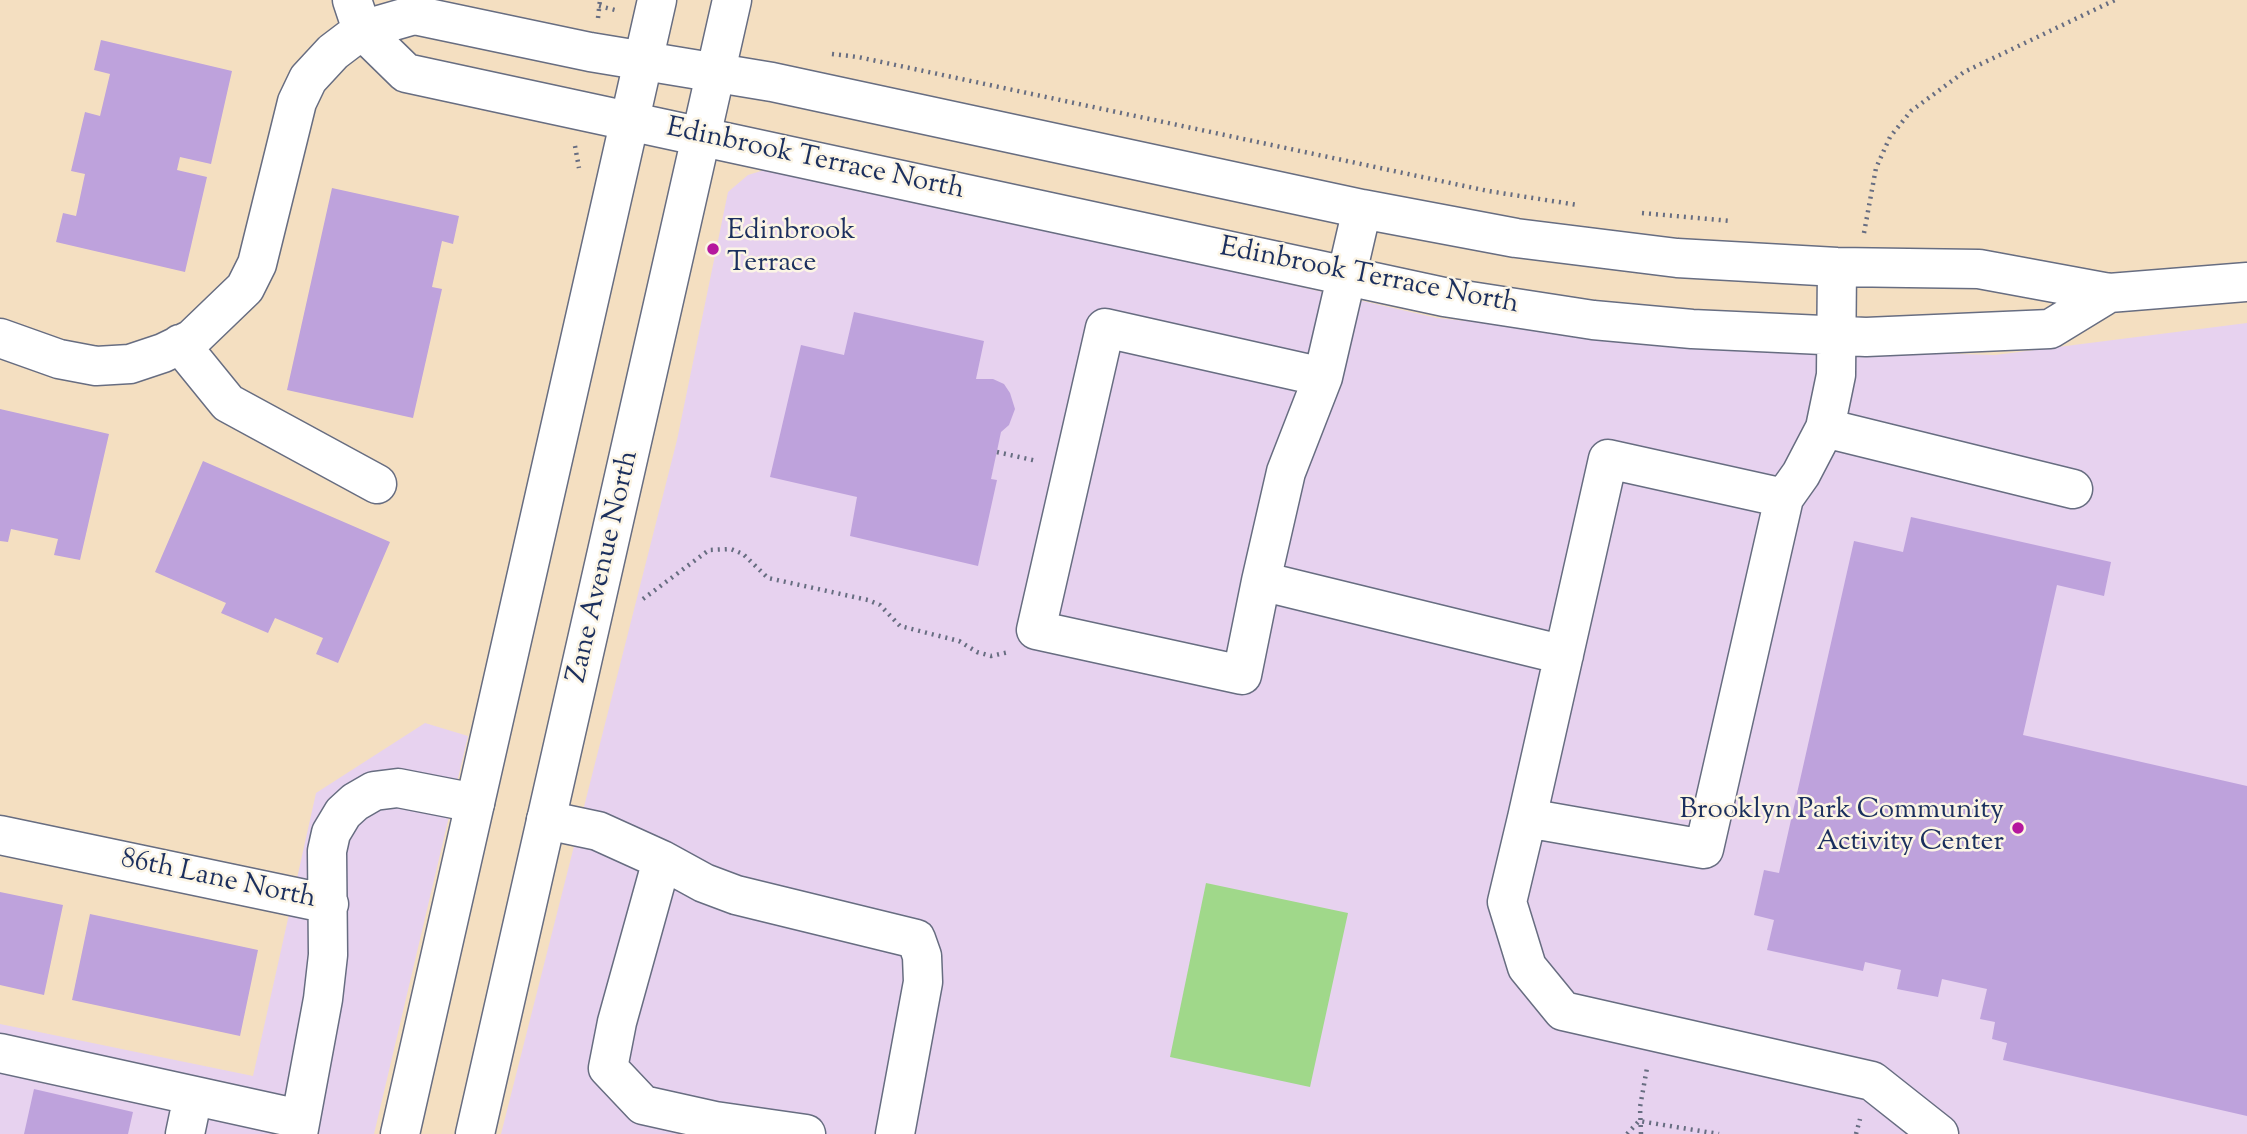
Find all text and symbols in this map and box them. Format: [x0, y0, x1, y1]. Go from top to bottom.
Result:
street label: Edinbrook Terrace North [663, 113, 967, 209]
place label: Edinbrook Terrace [727, 216, 856, 282]
street label: Edinbrook Terrace North [1217, 233, 1521, 323]
marker: Edinbrook Terrace [705, 241, 721, 257]
street label: Zane Avenue North [562, 448, 648, 686]
place label: Brooklyn Park Community Activity Center [1679, 795, 2004, 861]
marker: Brooklyn Park Community Activity Center [2010, 820, 2026, 836]
street label: 86th Lane North [117, 844, 319, 918]

